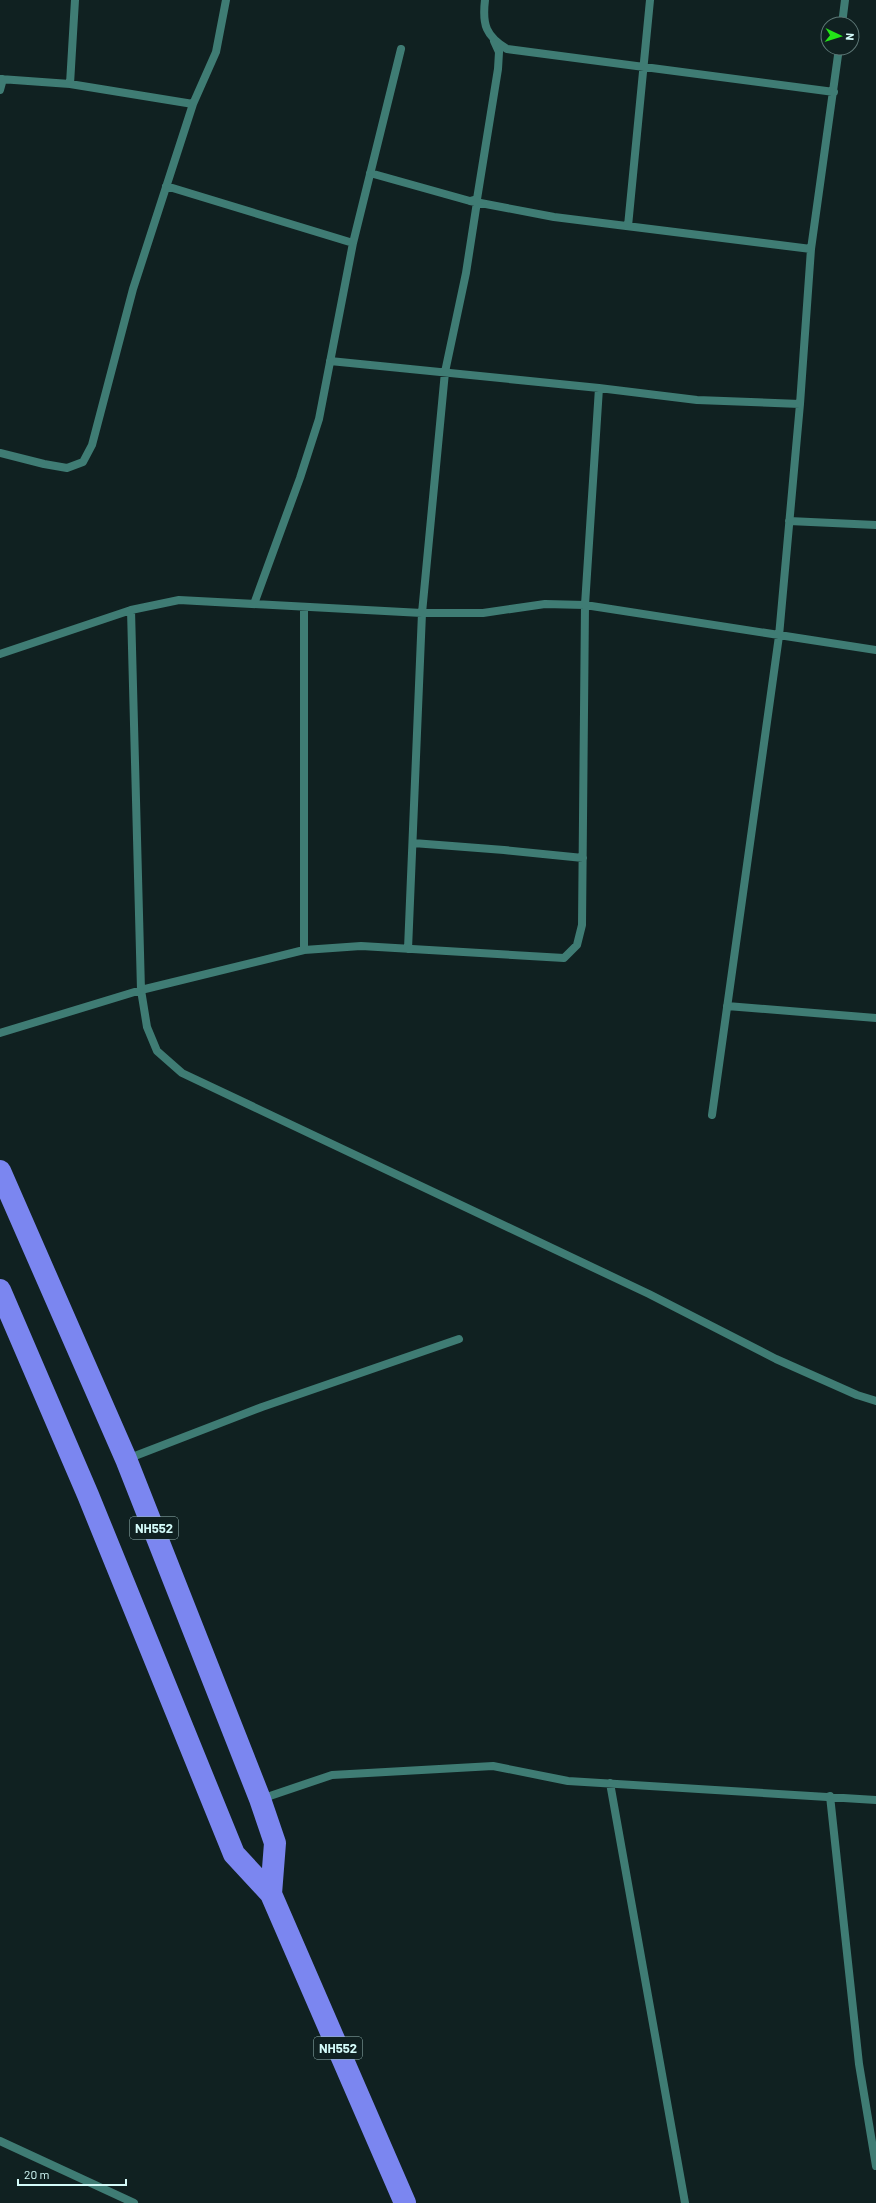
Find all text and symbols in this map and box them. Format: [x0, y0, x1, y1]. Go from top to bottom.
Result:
north arrow [820, 16, 860, 56]
text: N [844, 33, 857, 41]
road number: NH552 [130, 1517, 178, 1539]
road number: NH552 [314, 2037, 362, 2059]
scale bar [18, 2161, 126, 2187]
text: 20 m [24, 2167, 50, 2181]

